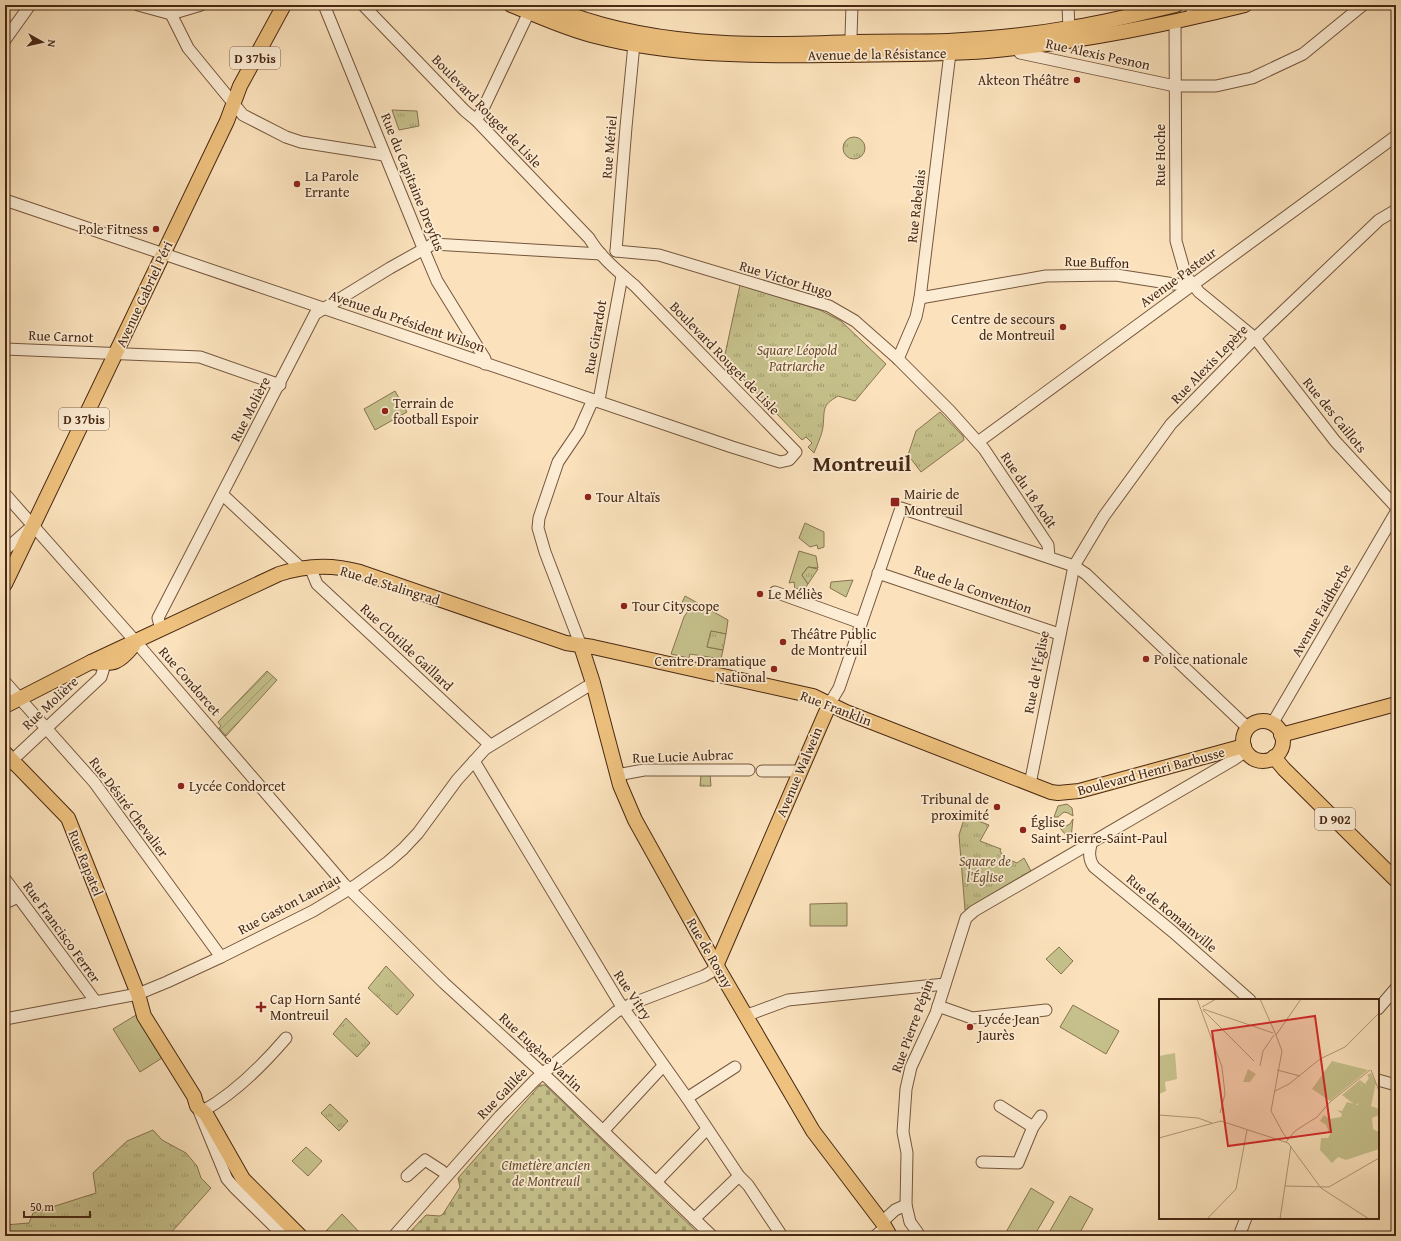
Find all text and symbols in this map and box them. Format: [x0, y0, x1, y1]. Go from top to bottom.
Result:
north arrow [22, 22, 62, 62]
street label: Rue Alexis Pesnon [1044, 33, 1152, 75]
text: N [43, 39, 60, 49]
street label: Avenue de la Résistance [807, 43, 947, 65]
road number: D 37bis [230, 47, 280, 69]
street label: Boulevard Rouget de Lisle [427, 50, 547, 173]
place label: Akteon Théâtre [978, 70, 1069, 90]
marker: Akteon Théâtre [1072, 75, 1082, 85]
street label: Rue du Capitaine Dreyfus [376, 110, 450, 254]
street label: Rue Mériel [596, 114, 622, 180]
street label: Rue Hoche [1150, 124, 1170, 186]
place label: La Parole Errante [305, 166, 359, 202]
street label: Rue Rabelais [902, 168, 930, 244]
marker: La Parole Errante [292, 179, 302, 189]
place label: Pole Fitness [78, 219, 148, 239]
marker: Pole Fitness [151, 224, 161, 234]
street label: Avenue Gabriel Péri [111, 237, 177, 350]
street label: Avenue Pasteur [1135, 242, 1221, 312]
street label: Rue Buffon [1064, 251, 1130, 273]
street label: Rue Victor Hugo [737, 255, 835, 303]
street label: Avenue du Président Wilson [326, 285, 488, 357]
street label: Boulevard Rouget de Lisle [665, 297, 785, 420]
street label: Rue Girardot [579, 298, 611, 376]
place label: Centre de secours de Montreuil [951, 309, 1055, 345]
street label: Rue Alexis Lepère [1166, 320, 1252, 408]
marker: Centre de secours de Montreuil [1058, 322, 1068, 332]
street label: Rue Carnot [28, 325, 94, 347]
park label: Square Léopold Patriarche [757, 340, 838, 376]
street label: Rue Molière [225, 373, 275, 445]
street label: Rue des Caillots [1298, 373, 1372, 457]
place label: Terrain de football Espoir [393, 393, 479, 429]
marker: Terrain de football Espoir [380, 406, 390, 416]
road number: D 37bis [59, 408, 109, 430]
district label: Montreuil [813, 447, 912, 479]
street label: Rue du 18 Août [996, 448, 1062, 532]
place label: Mairie de Montreuil [904, 484, 963, 520]
place label: Tour Altaïs [596, 487, 660, 507]
marker: Tour Altaïs [583, 492, 593, 502]
marker: Mairie de Montreuil [889, 496, 901, 508]
street label: Rue de la Convention [911, 559, 1035, 619]
street label: Avenue Faidherbe [1286, 559, 1356, 660]
street label: Rue de Stalingrad [338, 560, 443, 610]
place label: Le Méliès [768, 584, 823, 604]
marker: Le Méliès [755, 589, 765, 599]
place label: Tour Cityscope [632, 596, 720, 616]
street label: Rue Clotilde Gaillard [356, 599, 458, 696]
marker: Tour Cityscope [619, 601, 629, 611]
place label: Théâtre Public de Montreuil [791, 624, 876, 660]
street label: Rue de l'Église [1018, 628, 1054, 715]
marker: Théâtre Public de Montreuil [778, 637, 788, 647]
street label: Rue Condorcet [154, 642, 226, 720]
place label: Police nationale [1154, 649, 1248, 669]
place label: Centre Dramatique National [655, 651, 766, 687]
marker: Police nationale [1141, 654, 1151, 664]
marker: Centre Dramatique National [769, 664, 779, 674]
street label: Rue Molière [17, 671, 83, 734]
street label: Rue Franklin [797, 685, 875, 731]
street label: Avenue Walwein [771, 724, 827, 820]
street label: Boulevard Henri Barbusse [1075, 742, 1227, 800]
street label: Rue Lucie Aubrac [632, 744, 734, 768]
street label: Rue Désiré Chevalier [85, 753, 173, 861]
place label: Lycée Condorcet [189, 776, 286, 796]
marker: Lycée Condorcet [176, 781, 186, 791]
place label: Tribunal de proximité [921, 789, 989, 825]
marker: Tribunal de proximité [992, 802, 1002, 812]
road number: D 902 [1315, 808, 1355, 830]
place label: Église Saint-Pierre-Saint-Paul [1031, 812, 1167, 848]
marker: Église Saint-Pierre-Saint-Paul [1018, 825, 1028, 835]
street label: Rue Rapatel [64, 827, 108, 899]
park label: Square de l'Église [959, 851, 1011, 887]
street label: Rue Gaston Lauriau [234, 868, 344, 940]
street label: Rue de Romainville [1122, 869, 1222, 957]
street label: Rue Francisco Ferrer [18, 877, 106, 987]
street label: Rue de Rosny [682, 914, 738, 992]
street label: Rue Vitry [609, 966, 657, 1024]
street label: Rue Pierre Pépin [886, 977, 938, 1075]
place label: Cap Horn Santé Montreuil [270, 989, 361, 1025]
inset map [1159, 999, 1379, 1219]
marker: Cap Horn Santé Montreuil [255, 1001, 267, 1013]
street label: Rue Eugène Varlin [495, 1008, 587, 1096]
place label: Lycée Jean Jaurès [976, 1009, 1040, 1045]
marker: Lycée Jean Jaurès [965, 1022, 975, 1032]
street label: Rue Galilée [472, 1062, 532, 1123]
park label: Cimetière ancien de Montreuil [502, 1155, 590, 1191]
scale bar [24, 1193, 90, 1219]
text: 50 m [30, 1198, 54, 1215]

